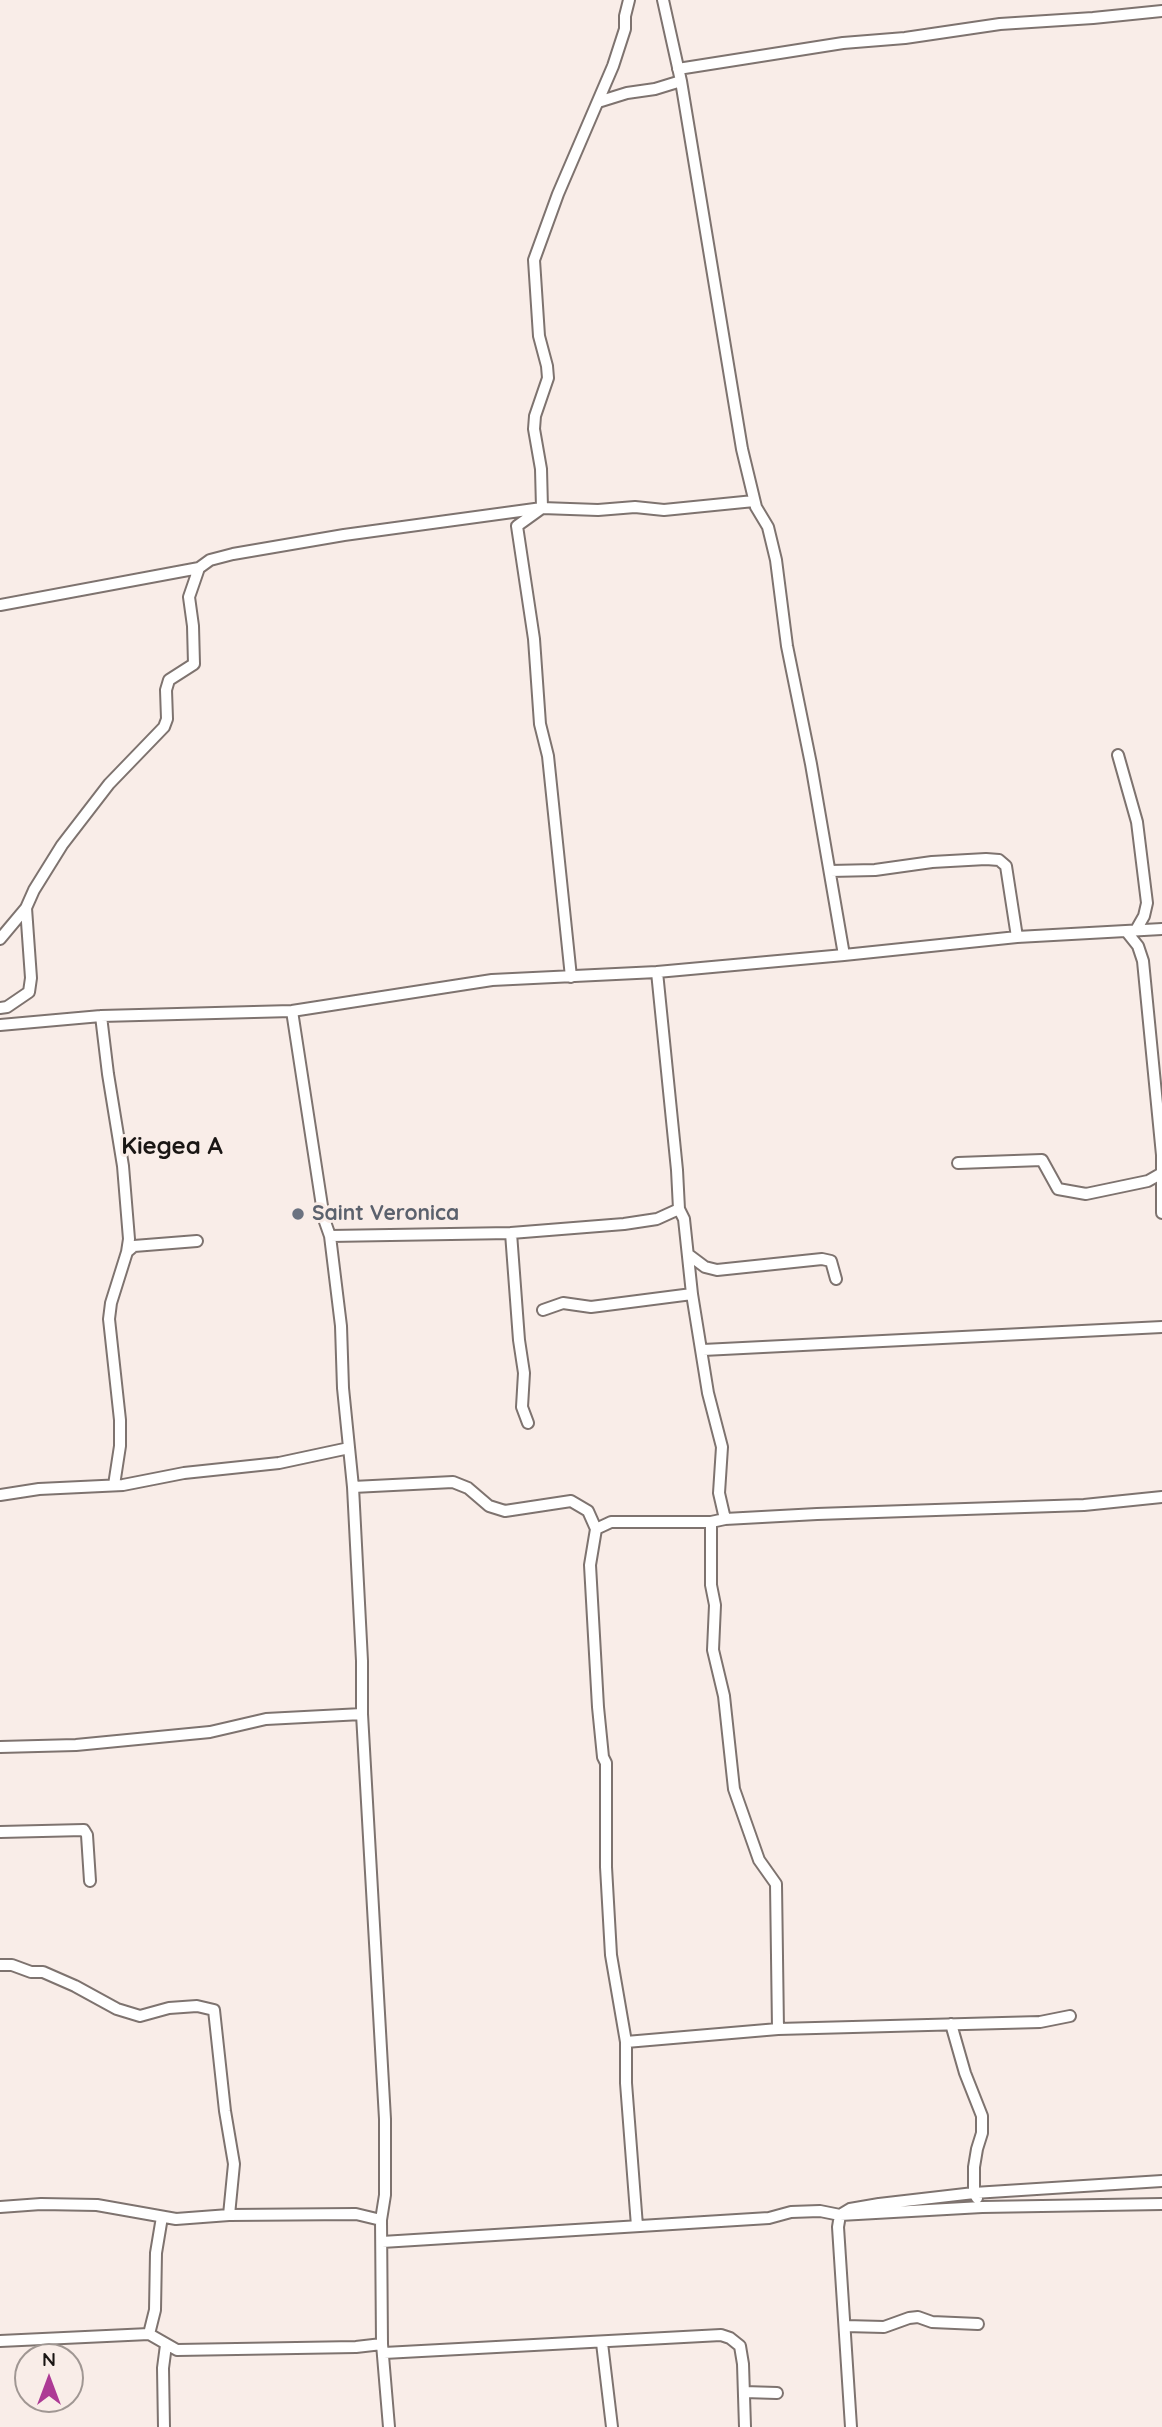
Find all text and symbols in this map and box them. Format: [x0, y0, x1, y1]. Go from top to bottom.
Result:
district label: Kiegea A [121, 1133, 223, 1161]
place label: Saint Veronica [312, 1201, 459, 1227]
marker: Saint Veronica [290, 1206, 306, 1222]
north arrow [14, 2343, 84, 2413]
text: N [42, 2347, 56, 2371]

